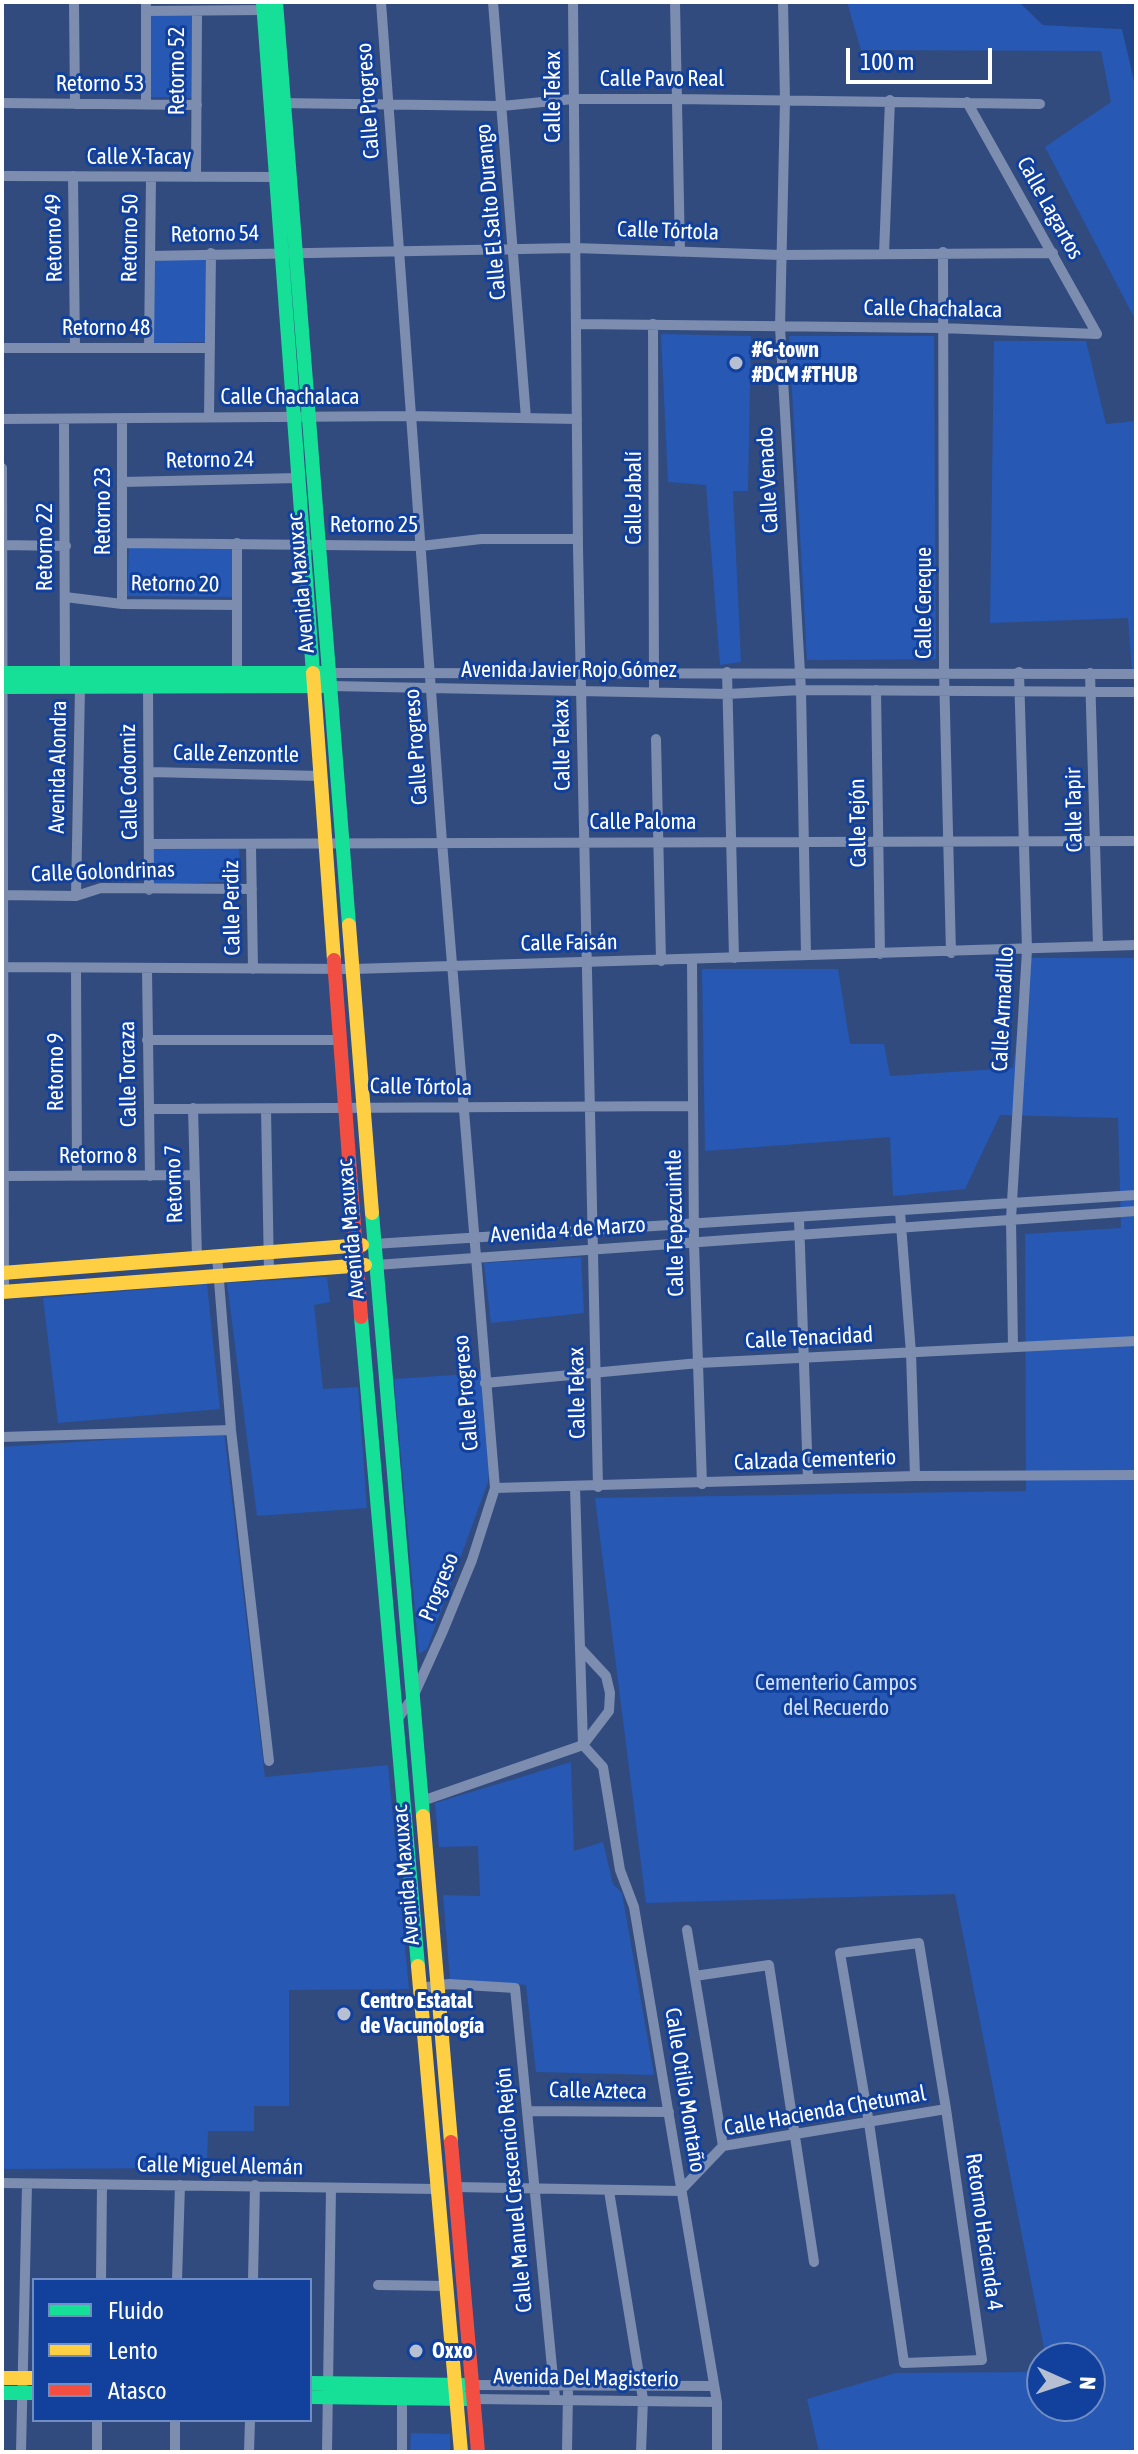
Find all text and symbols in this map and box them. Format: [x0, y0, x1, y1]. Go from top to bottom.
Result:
street label: Retorno 52 [164, 27, 190, 115]
scale bar [850, 32, 996, 82]
street label: Calle Progreso [351, 42, 385, 160]
text: 100 m [860, 48, 914, 75]
street label: Calle Tekax [540, 51, 566, 143]
street label: Calle Pavo Real [600, 66, 724, 92]
street label: Retorno 53 [56, 71, 144, 97]
street label: Calle El Salto Durango [470, 123, 512, 301]
street label: Calle X-Tacay [87, 144, 191, 170]
street label: Calle Lagartos [1011, 152, 1089, 264]
street label: Retorno 49 [40, 193, 68, 283]
street label: Retorno 50 [116, 193, 144, 283]
street label: Calle Tórtola [617, 216, 719, 246]
street label: Retorno 54 [170, 220, 260, 248]
street label: Calle Chachalaca [863, 295, 1003, 323]
street label: Retorno 48 [62, 315, 150, 341]
place label: #G-town #DCM #THUB [752, 337, 857, 388]
marker: #G-town #DCM #THUB [727, 354, 745, 372]
street label: Calle Chachalaca [221, 384, 359, 410]
street label: Calle Venado [752, 426, 784, 534]
street label: Retorno 24 [165, 446, 255, 474]
street label: Calle Jabalí [621, 451, 647, 545]
street label: Retorno 23 [90, 467, 116, 555]
street label: Retorno 22 [32, 503, 58, 591]
street label: Avenida Maxuxac [282, 512, 320, 654]
street label: Retorno 25 [330, 512, 418, 538]
street label: Calle Cereque [911, 547, 937, 659]
street label: Retorno 20 [130, 570, 220, 598]
street label: Avenida Javier Rojo Gómez [461, 657, 677, 683]
street label: Calle Progreso [399, 688, 433, 806]
street label: Calle Tekax [548, 699, 576, 791]
street label: Avenida Alondra [44, 700, 72, 834]
street label: Calle Codorniz [115, 724, 143, 840]
street label: Calle Zenzontle [173, 740, 299, 768]
street label: Calle Tapir [1060, 767, 1088, 853]
street label: Calle Tejón [844, 778, 872, 868]
street label: Calle Paloma [589, 809, 697, 835]
street label: Calle Golondrinas [31, 856, 175, 888]
street label: Calle Perdiz [218, 860, 246, 956]
street label: Calle Faisán [520, 929, 618, 957]
street label: Calle Armadillo [987, 946, 1019, 1072]
street label: Calle Torcaza [114, 1021, 142, 1127]
street label: Retorno 9 [43, 1033, 69, 1111]
street label: Calle Tórtola [370, 1073, 472, 1101]
street label: Retorno 8 [59, 1143, 137, 1169]
street label: Retorno 7 [159, 1144, 189, 1224]
street label: Calle Tepezcuintle [661, 1149, 689, 1297]
street label: Avenida Maxuxac [332, 1158, 370, 1300]
street label: Avenida 4 de Marzo [490, 1211, 646, 1249]
street label: Calle Tenacidad [744, 1321, 874, 1355]
street label: Calle Progreso [448, 1334, 484, 1452]
street label: Calle Tekax [563, 1347, 591, 1439]
street label: Calzada Cementerio [734, 1444, 896, 1476]
street label: Progreso [413, 1549, 465, 1625]
park label: Cementerio Campos del Recuerdo [755, 1670, 917, 1722]
street label: Avenida Maxuxac [387, 1804, 425, 1946]
place label: Centro Estatal de Vacunología [360, 1988, 484, 2040]
marker: Centro Estatal de Vacunología [335, 2005, 353, 2023]
street label: Calle Otilio Montaño [659, 2006, 711, 2174]
street label: Calle Manuel Crescencio Rejón [490, 2066, 538, 2314]
street label: Calle Azteca [549, 2077, 647, 2105]
street label: Calle Hacienda Chetumal [722, 2080, 928, 2142]
street label: Calle Miguel Alemán [137, 2151, 303, 2181]
street label: Retorno Hacienda 4 [960, 2152, 1008, 2312]
legend [32, 2278, 312, 2422]
text: Fluido [108, 2297, 164, 2324]
text: Lento [108, 2337, 158, 2364]
place label: Oxxo [432, 2338, 473, 2364]
marker: Oxxo [407, 2342, 425, 2360]
north arrow [1026, 2342, 1106, 2422]
street label: Avenida Del Magisterio [493, 2363, 679, 2393]
text: N [1075, 2376, 1101, 2390]
text: Atasco [108, 2377, 166, 2404]

